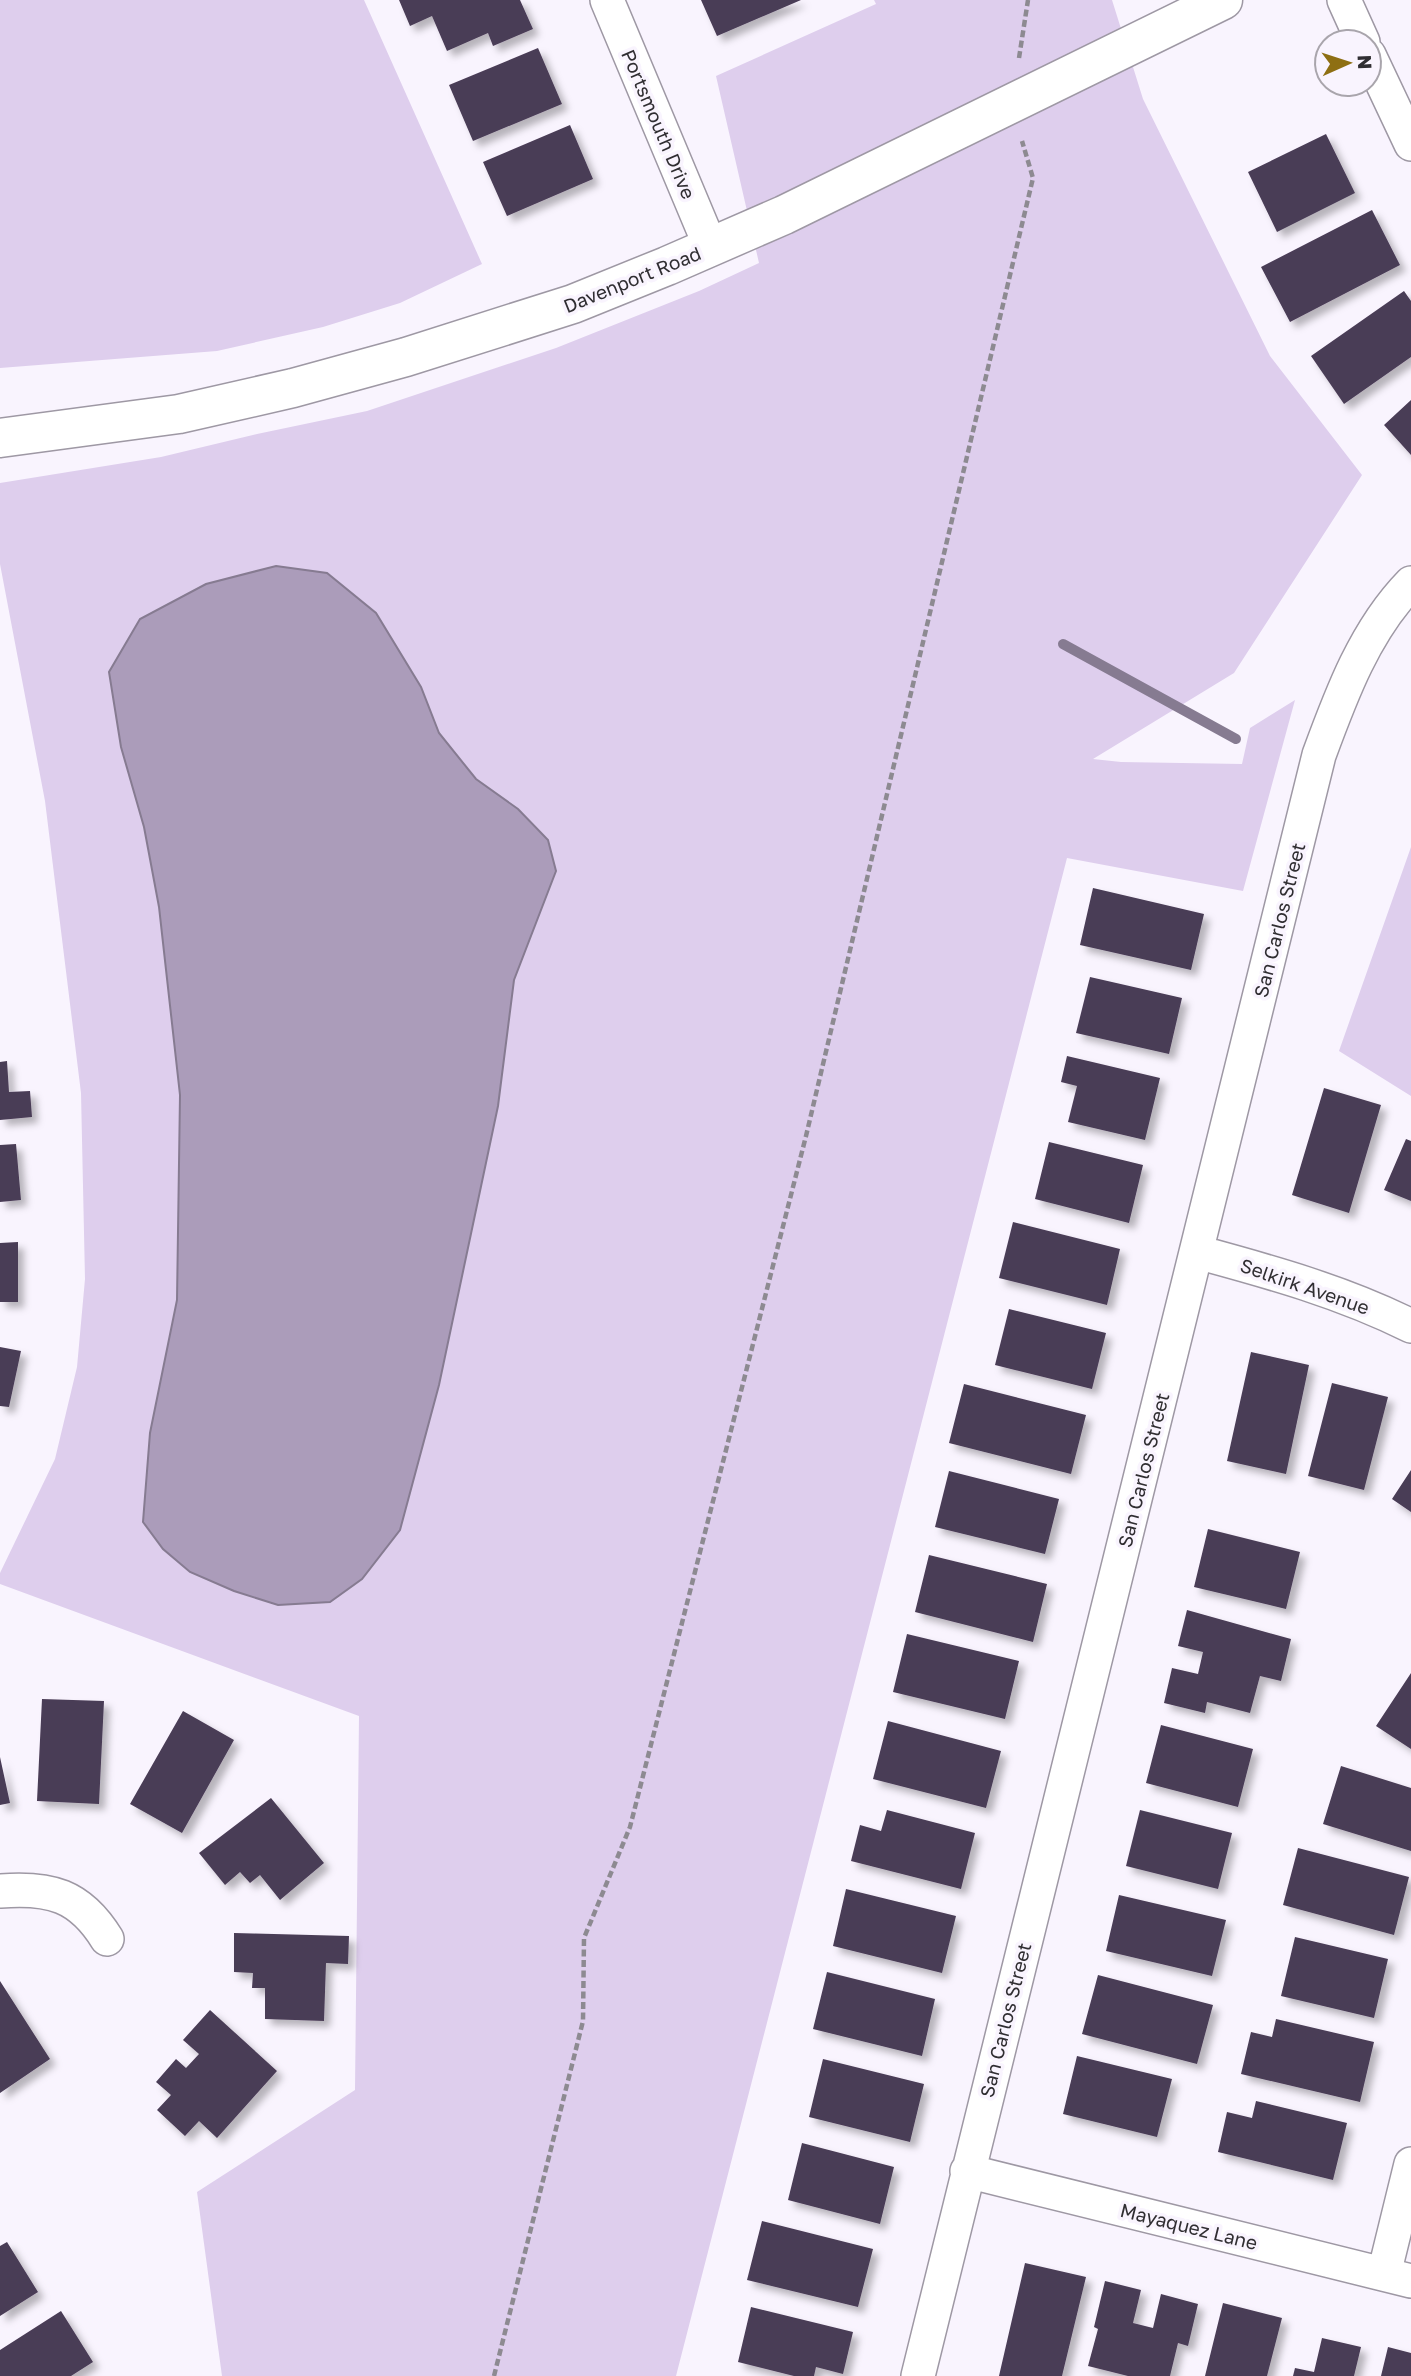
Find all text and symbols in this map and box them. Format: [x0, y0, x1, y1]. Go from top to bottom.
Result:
north arrow [1313, 28, 1383, 98]
street label: Portsmouth Drive [617, 46, 701, 202]
text: N [1354, 54, 1377, 70]
street label: Davenport Road [560, 241, 704, 317]
street label: San Carlos Street [1249, 840, 1309, 1000]
street label: Selkirk Avenue [1237, 1253, 1373, 1319]
street label: San Carlos Street [1113, 1390, 1173, 1550]
street label: San Carlos Street [975, 1940, 1035, 2100]
street label: Mayaquez Lane [1118, 2198, 1260, 2254]

